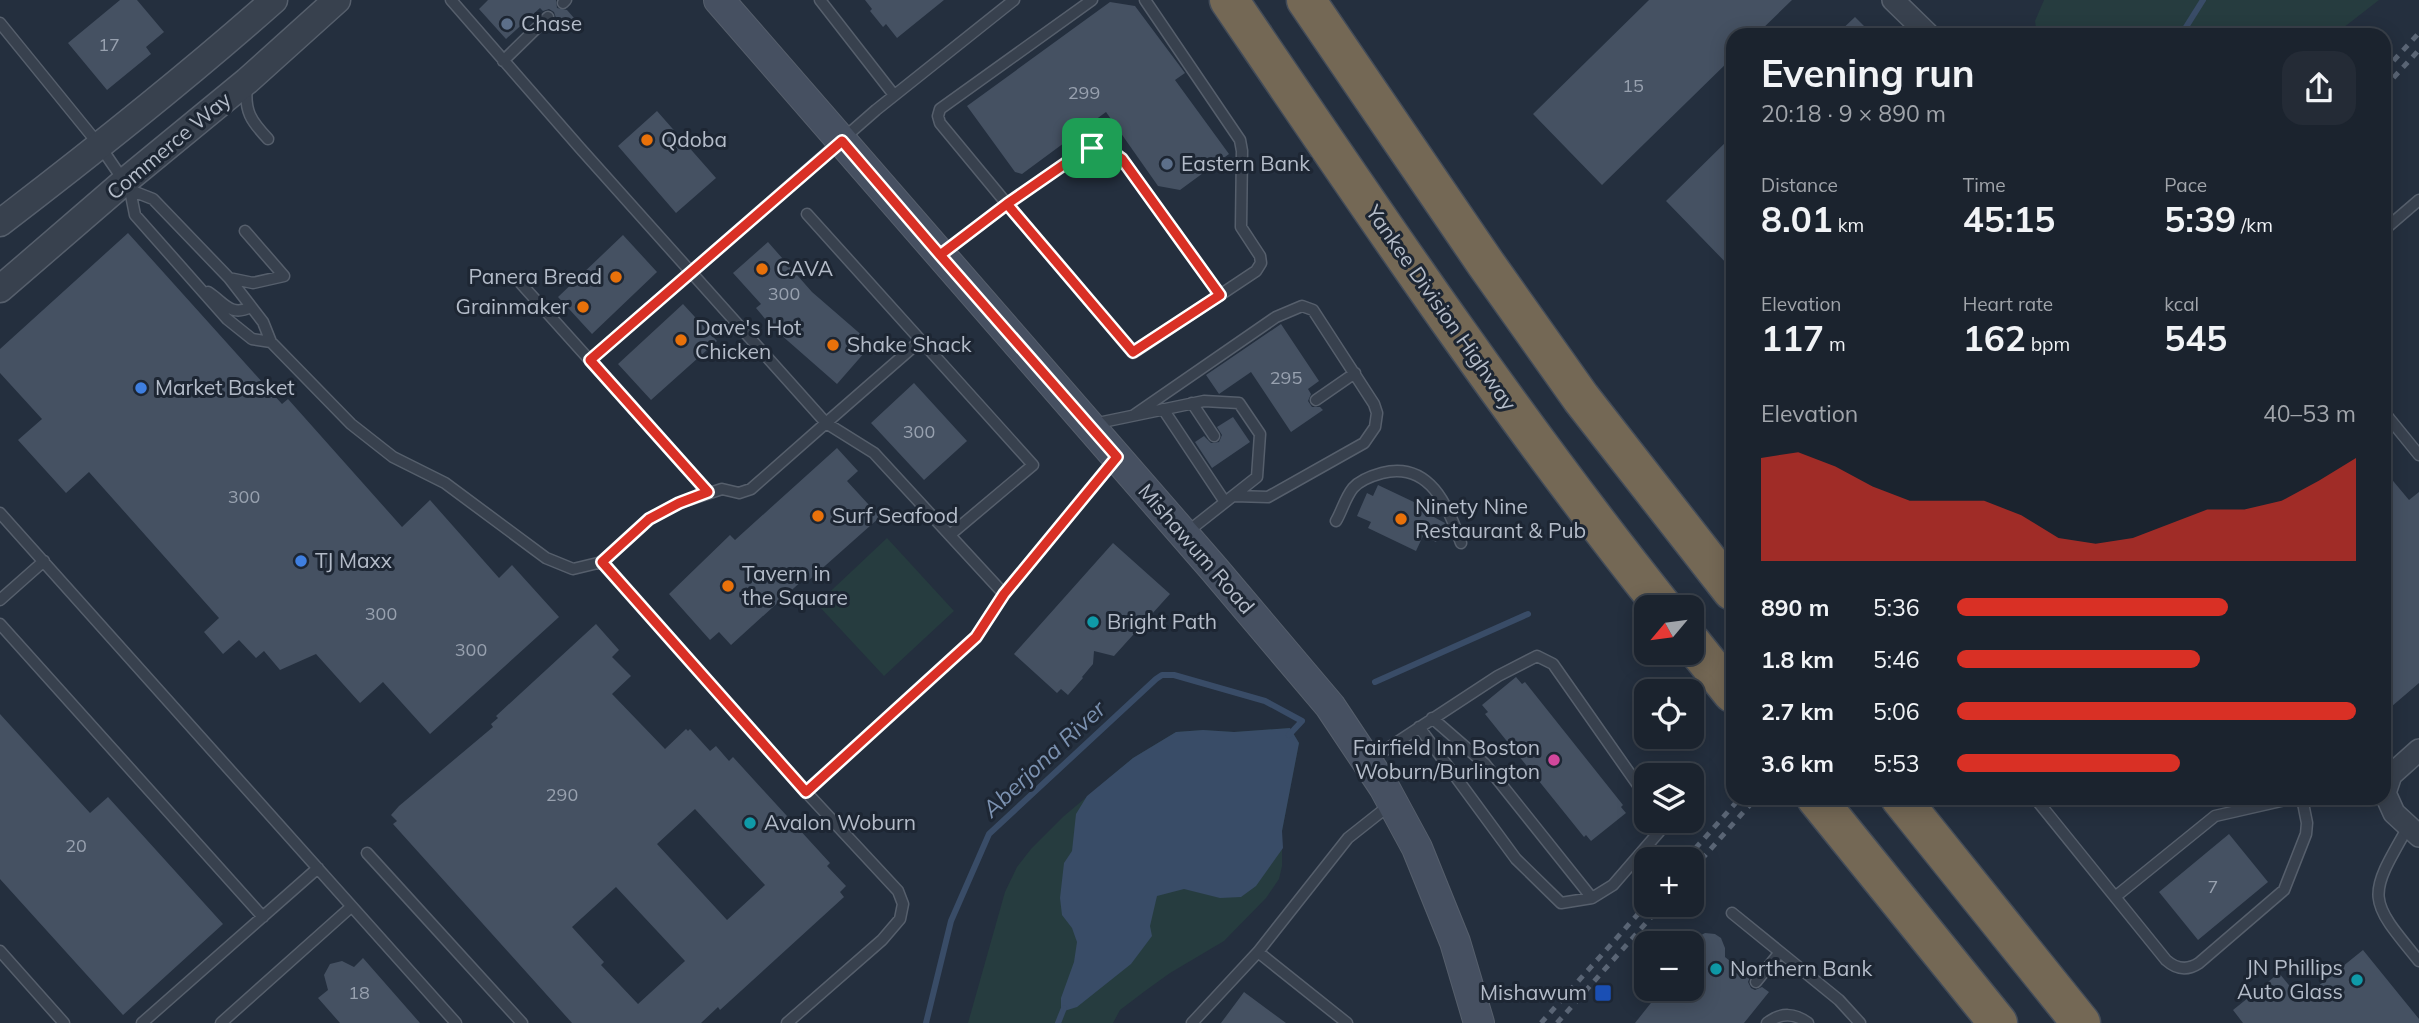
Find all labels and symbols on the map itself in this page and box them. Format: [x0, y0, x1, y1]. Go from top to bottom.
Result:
place label: Chase [521, 10, 582, 36]
marker: Chase [499, 16, 515, 32]
house number: 17 [98, 33, 120, 56]
house number: 15 [1622, 74, 1644, 97]
house number: 299 [1068, 81, 1100, 104]
street label: Commerce Way [101, 86, 236, 205]
pin [1062, 118, 1122, 178]
place label: Qdoba [661, 126, 727, 152]
marker: Qdoba [639, 132, 655, 148]
place label: Eastern Bank [1181, 150, 1310, 176]
marker: Eastern Bank [1159, 156, 1175, 172]
street label: Yankee Division Highway [1360, 199, 1523, 415]
place label: CAVA [776, 255, 834, 281]
marker: CAVA [754, 261, 770, 277]
place label: Panera Bread [469, 263, 602, 289]
marker: Panera Bread [608, 269, 624, 285]
house number: 300 [768, 282, 800, 305]
place label: Grainmaker [456, 293, 569, 319]
marker: Grainmaker [575, 299, 591, 315]
place label: Dave's Hot Chicken [695, 314, 801, 364]
place label: Shake Shack [847, 331, 972, 357]
marker: Dave's Hot Chicken [673, 332, 689, 348]
marker: Shake Shack [825, 337, 841, 353]
house number: 295 [1270, 366, 1302, 389]
place label: Market Basket [155, 374, 295, 400]
marker: Market Basket [133, 380, 149, 396]
house number: 300 [903, 420, 935, 443]
street label: Mishawum Road [1133, 478, 1260, 619]
house number: 300 [228, 485, 260, 508]
place label: Ninety Nine Restaurant & Pub [1415, 493, 1586, 543]
place label: Surf Seafood [832, 502, 958, 528]
marker: Surf Seafood [810, 508, 826, 524]
marker: Ninety Nine Restaurant & Pub [1393, 511, 1409, 527]
place label: TJ Maxx [315, 547, 392, 573]
marker: TJ Maxx [293, 553, 309, 569]
place label: Tavern in the Square [742, 560, 848, 610]
marker: Tavern in the Square [720, 578, 736, 594]
north arrow [1634, 595, 1704, 665]
house number: 300 [365, 602, 397, 625]
place label: Bright Path [1107, 608, 1217, 634]
marker: Bright Path [1085, 614, 1101, 630]
house number: 300 [455, 638, 487, 661]
water label: Aberjona River [975, 693, 1112, 824]
place label: Fairfield Inn Boston Woburn/Burlington [1353, 734, 1540, 784]
marker: Fairfield Inn Boston Woburn/Burlington [1546, 752, 1562, 768]
house number: 290 [546, 783, 578, 806]
place label: Avalon Woburn [764, 809, 916, 835]
marker: Avalon Woburn [742, 815, 758, 831]
house number: 20 [65, 834, 87, 857]
house number: 7 [2208, 875, 2218, 898]
place label: JN Phillips Auto Glass [2237, 954, 2343, 1004]
place label: Northern Bank [1730, 955, 1873, 981]
marker: Northern Bank [1708, 961, 1724, 977]
marker: JN Phillips Auto Glass [2349, 972, 2365, 988]
place label: Mishawum [1480, 979, 1587, 1005]
house number: 18 [348, 981, 370, 1004]
marker: Mishawum [1593, 983, 1613, 1003]

